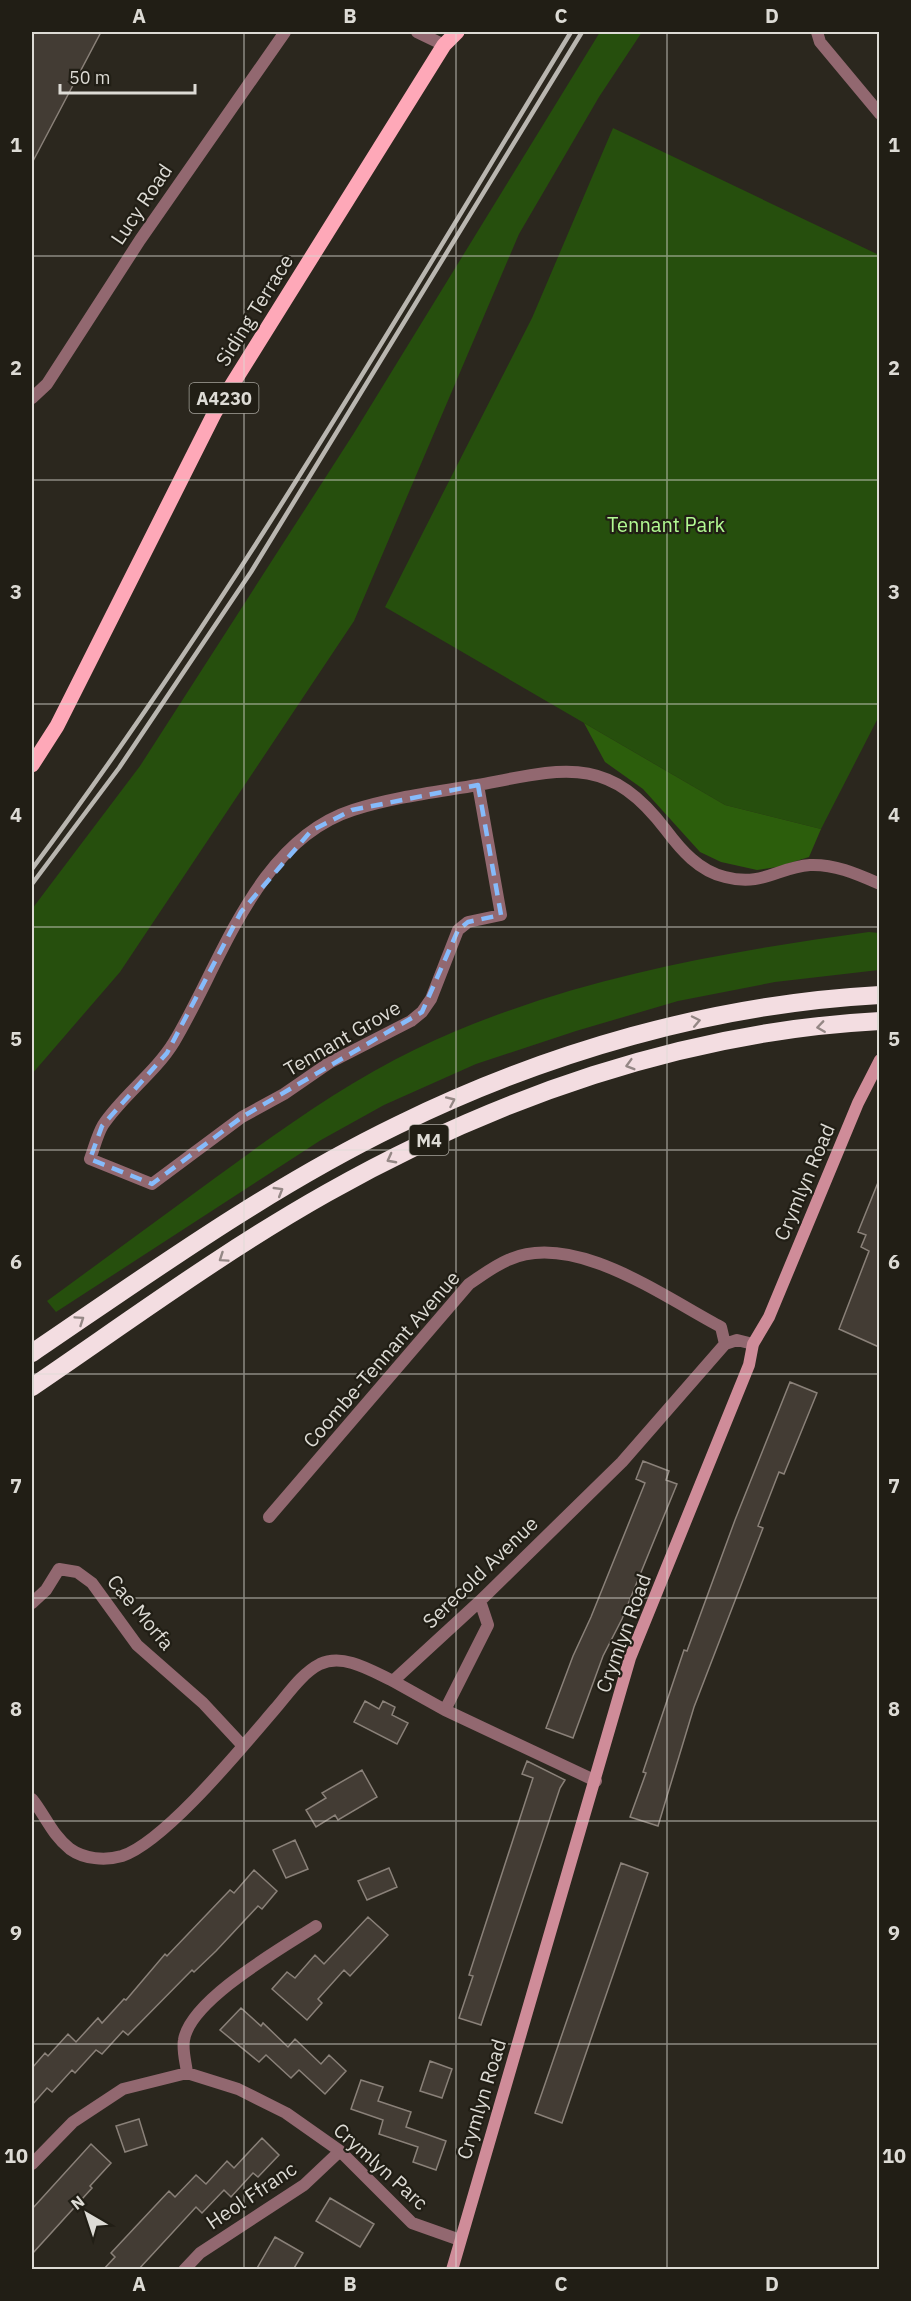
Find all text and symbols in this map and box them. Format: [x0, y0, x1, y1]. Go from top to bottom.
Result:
text: A [132, 2, 146, 29]
text: B [343, 2, 357, 29]
text: C [554, 2, 568, 29]
text: D [765, 2, 779, 29]
scale bar [60, 57, 195, 95]
text: 50 m [69, 66, 111, 89]
text: 1 [10, 131, 22, 158]
text: 1 [888, 131, 900, 158]
street label: Lucy Road [104, 158, 178, 250]
street label: Siding Terrace [209, 249, 299, 371]
text: 2 [10, 354, 22, 381]
text: 2 [888, 354, 900, 381]
road number: A4230 [190, 383, 258, 413]
park label: Tennant Park [607, 511, 726, 538]
text: 3 [10, 578, 22, 605]
text: 3 [888, 578, 900, 605]
text: 4 [10, 801, 22, 828]
text: 4 [888, 801, 900, 828]
street label: Tennant Grove [279, 994, 405, 1082]
one-way arrow [691, 1015, 701, 1028]
one-way arrow [817, 1021, 826, 1033]
text: 5 [10, 1025, 22, 1052]
text: 5 [888, 1025, 900, 1052]
one-way arrow [625, 1058, 636, 1070]
one-way arrow [445, 1096, 456, 1108]
street label: Crymlyn Road [767, 1119, 841, 1245]
road number: M4 [410, 1125, 448, 1155]
one-way arrow [386, 1152, 397, 1163]
one-way arrow [273, 1187, 283, 1199]
text: 6 [10, 1248, 22, 1275]
text: 6 [888, 1248, 900, 1275]
one-way arrow [218, 1251, 229, 1262]
street label: Coombe-Tennant Avenue [297, 1265, 465, 1453]
one-way arrow [74, 1316, 84, 1328]
text: 7 [10, 1472, 22, 1499]
text: 7 [888, 1472, 900, 1499]
street label: Serecold Avenue [416, 1510, 544, 1634]
street label: Cae Morfa [101, 1569, 181, 1656]
street label: Crymlyn Road [589, 1570, 657, 1696]
text: 8 [10, 1695, 22, 1722]
text: 8 [888, 1695, 900, 1722]
text: 9 [10, 1919, 22, 1946]
text: 9 [888, 1919, 900, 1946]
street label: Crymlyn Road [450, 2035, 512, 2163]
street label: Crymlyn Parc [328, 2116, 434, 2216]
text: 10 [4, 2142, 28, 2169]
text: 10 [882, 2142, 906, 2169]
street label: Heol Ffranc [201, 2155, 301, 2235]
north arrow [57, 2184, 117, 2244]
text: N [67, 2191, 88, 2214]
text: A [132, 2270, 146, 2297]
text: B [343, 2270, 357, 2297]
text: C [554, 2270, 568, 2297]
text: D [765, 2270, 779, 2297]

